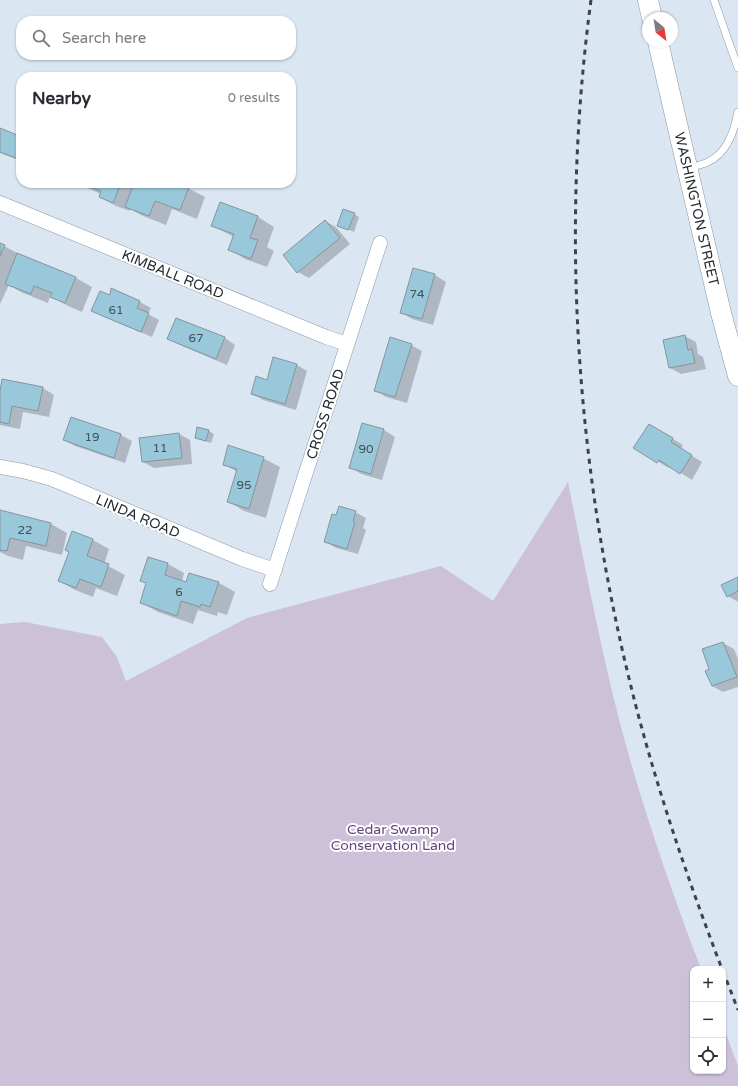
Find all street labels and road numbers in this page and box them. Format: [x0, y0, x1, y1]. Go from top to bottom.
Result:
street label: WASHINGTON STREET [671, 131, 723, 288]
street label: KIMBALL ROAD [119, 246, 226, 303]
street label: CROSS ROAD [303, 367, 348, 462]
street label: LINDA ROAD [93, 491, 182, 542]

